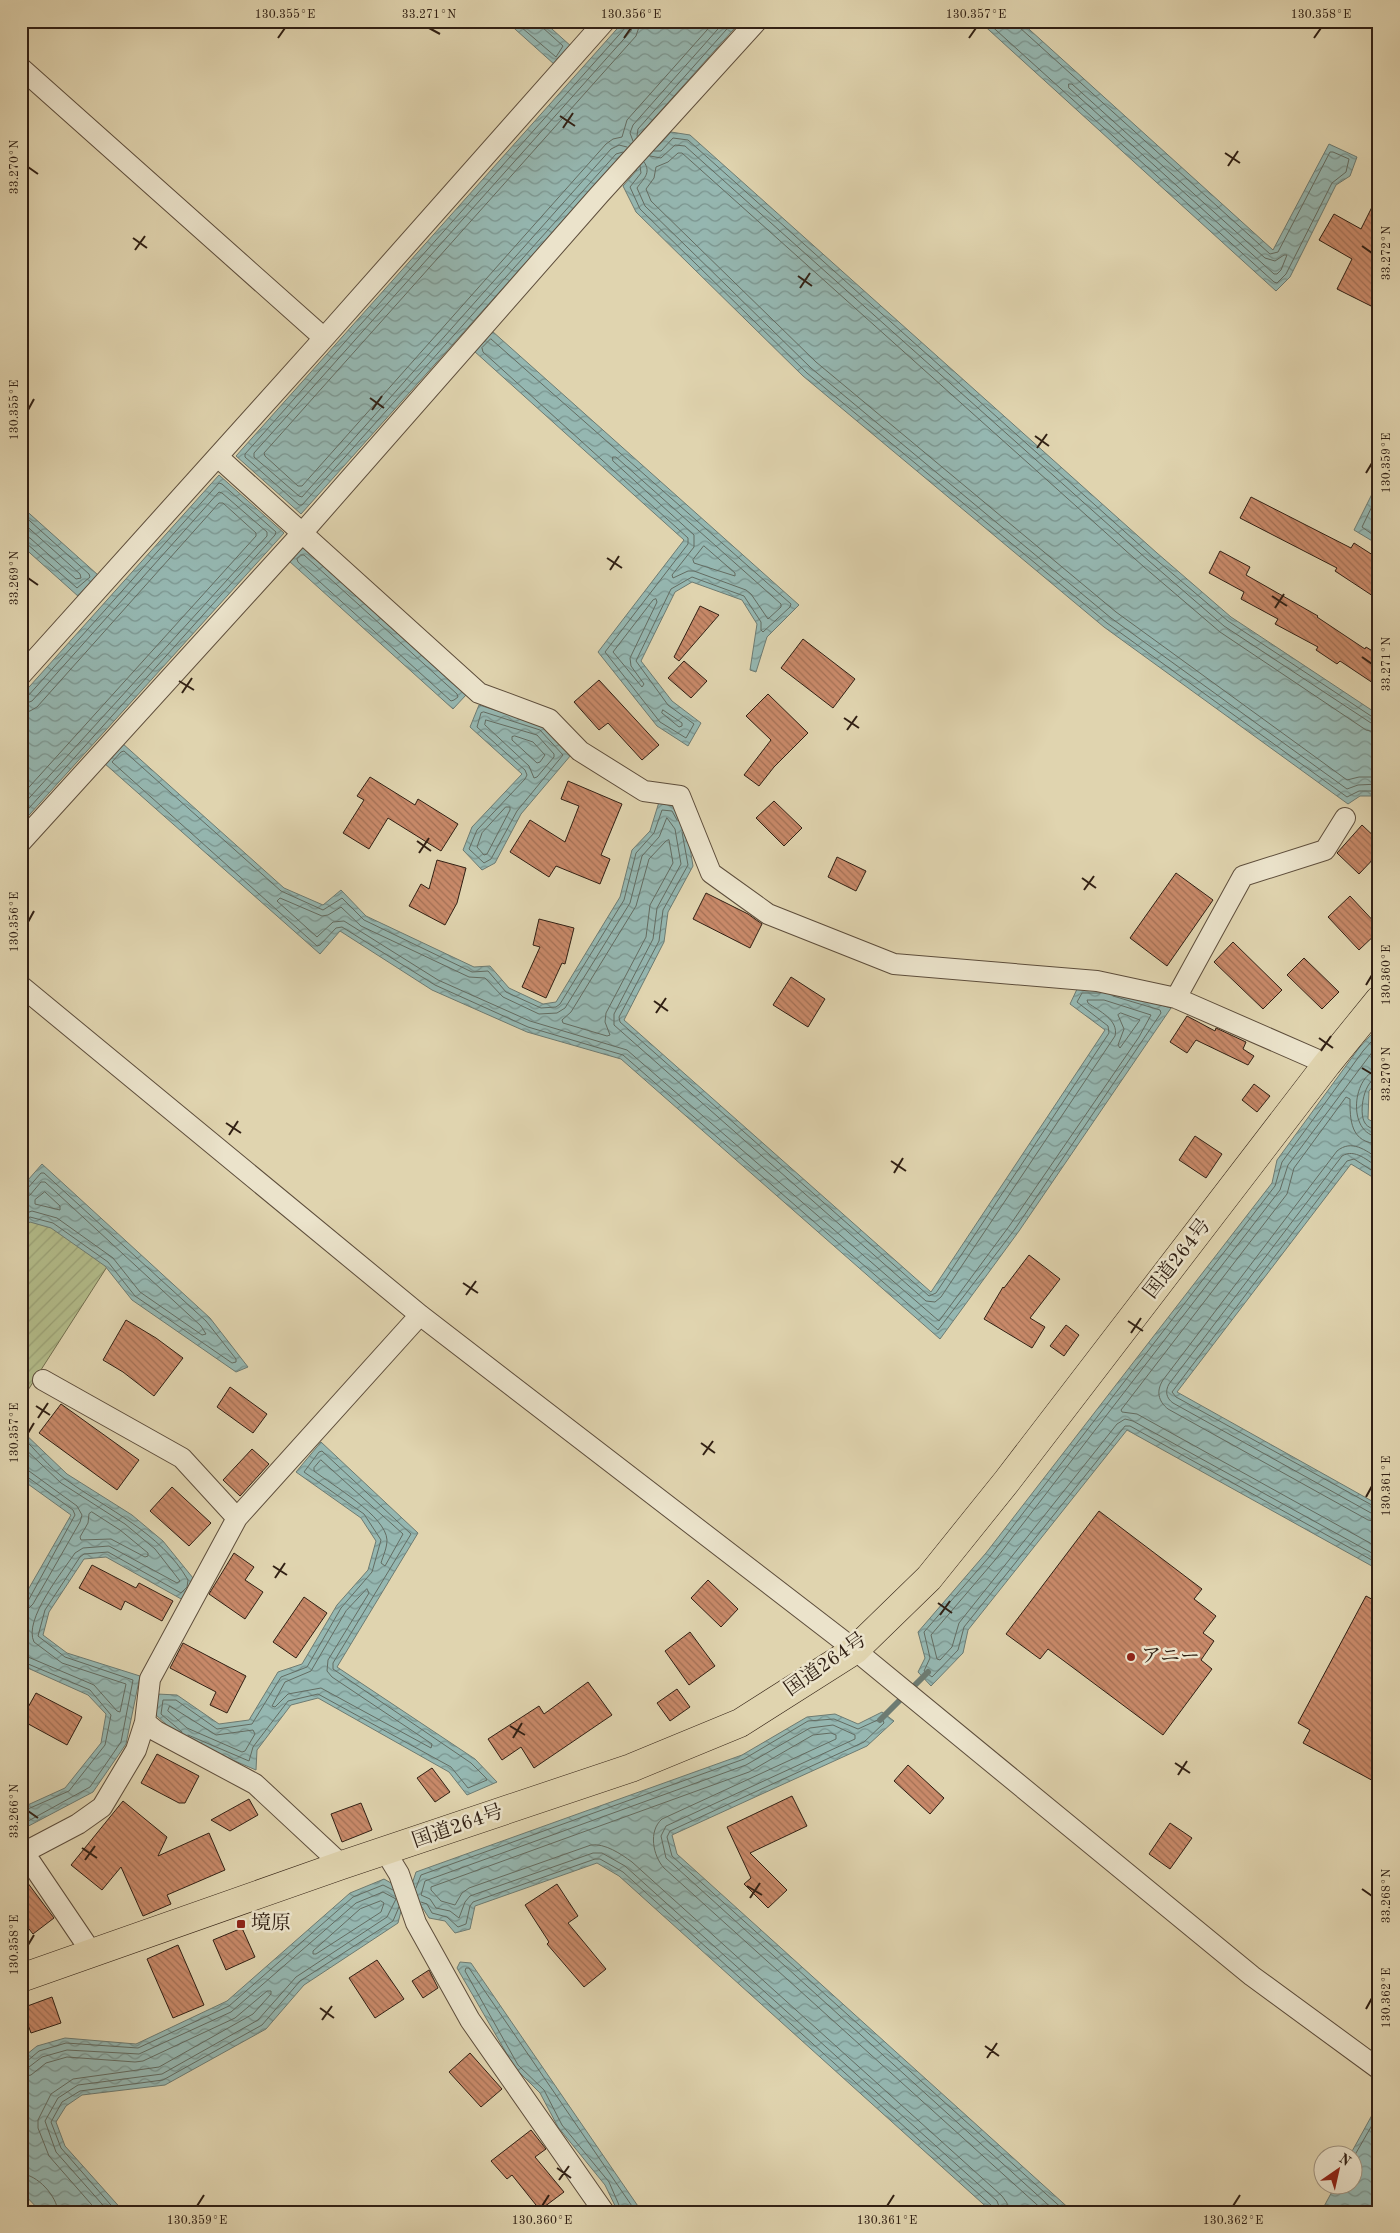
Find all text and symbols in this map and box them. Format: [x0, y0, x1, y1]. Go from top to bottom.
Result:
text: 130.355°E [255, 8, 315, 21]
text: 130.356°E [601, 8, 661, 21]
text: 130.357°E [946, 8, 1006, 21]
text: 130.358°E [1291, 8, 1351, 21]
text: 33.271°N [402, 9, 456, 21]
text: 33.270°N [9, 140, 21, 194]
text: 33.272°N [1381, 226, 1393, 280]
text: 130.355°E [8, 380, 21, 440]
text: 130.359°E [1380, 433, 1393, 493]
text: 33.269°N [9, 551, 21, 605]
text: 33.271°N [1381, 637, 1393, 691]
text: 130.356°E [8, 892, 21, 952]
text: 130.360°E [1381, 945, 1393, 1005]
text: 33.270°N [1381, 1047, 1393, 1101]
street label: 国道264号 [1139, 1214, 1215, 1303]
text: 130.357°E [8, 1403, 21, 1463]
text: 130.361°E [1381, 1456, 1393, 1516]
street label: 国道264号 [780, 1628, 871, 1700]
place label: アニー [1141, 1647, 1200, 1667]
marker: アニー [1125, 1651, 1137, 1663]
text: 33.266°N [9, 1784, 21, 1838]
street label: 国道264号 [409, 1800, 506, 1852]
text: 33.268°N [1381, 1869, 1393, 1923]
place label: 境原 [251, 1912, 291, 1934]
text: 130.358°E [8, 1915, 21, 1975]
marker: 境原 [235, 1918, 247, 1930]
text: 130.362°E [1381, 1968, 1393, 2028]
north arrow [1312, 2146, 1362, 2196]
text: N [1336, 2151, 1353, 2169]
text: 130.359°E [167, 2214, 227, 2227]
text: 130.360°E [512, 2215, 572, 2227]
text: 130.361°E [857, 2215, 917, 2227]
text: 130.362°E [1203, 2215, 1263, 2227]

